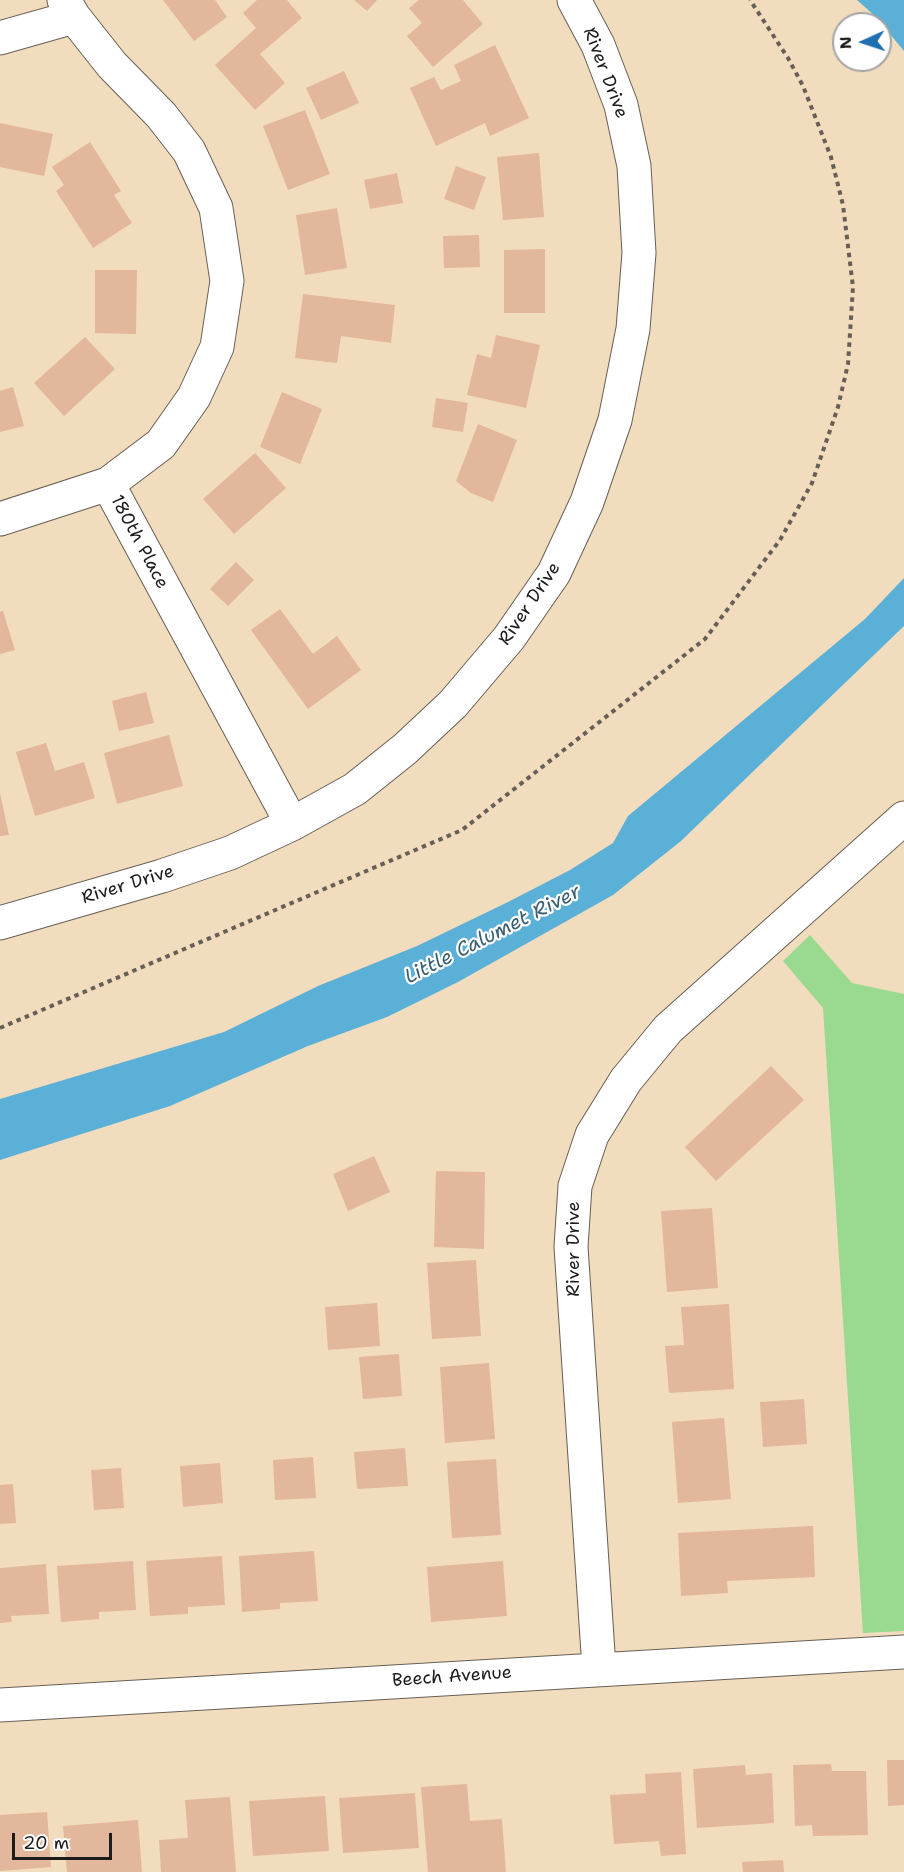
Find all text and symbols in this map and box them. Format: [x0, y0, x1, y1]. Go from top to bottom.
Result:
north arrow [832, 12, 892, 72]
street label: River Drive [578, 25, 632, 121]
text: N [835, 36, 856, 50]
street label: 180th Place [105, 491, 173, 593]
street label: River Drive [494, 558, 566, 650]
street label: River Drive [79, 861, 177, 909]
water label: Little Calumet River [401, 880, 585, 990]
street label: River Drive [563, 1201, 585, 1297]
street label: Beech Avenue [391, 1662, 513, 1692]
scale bar [15, 1821, 116, 1859]
text: 20 m [23, 1831, 69, 1855]

